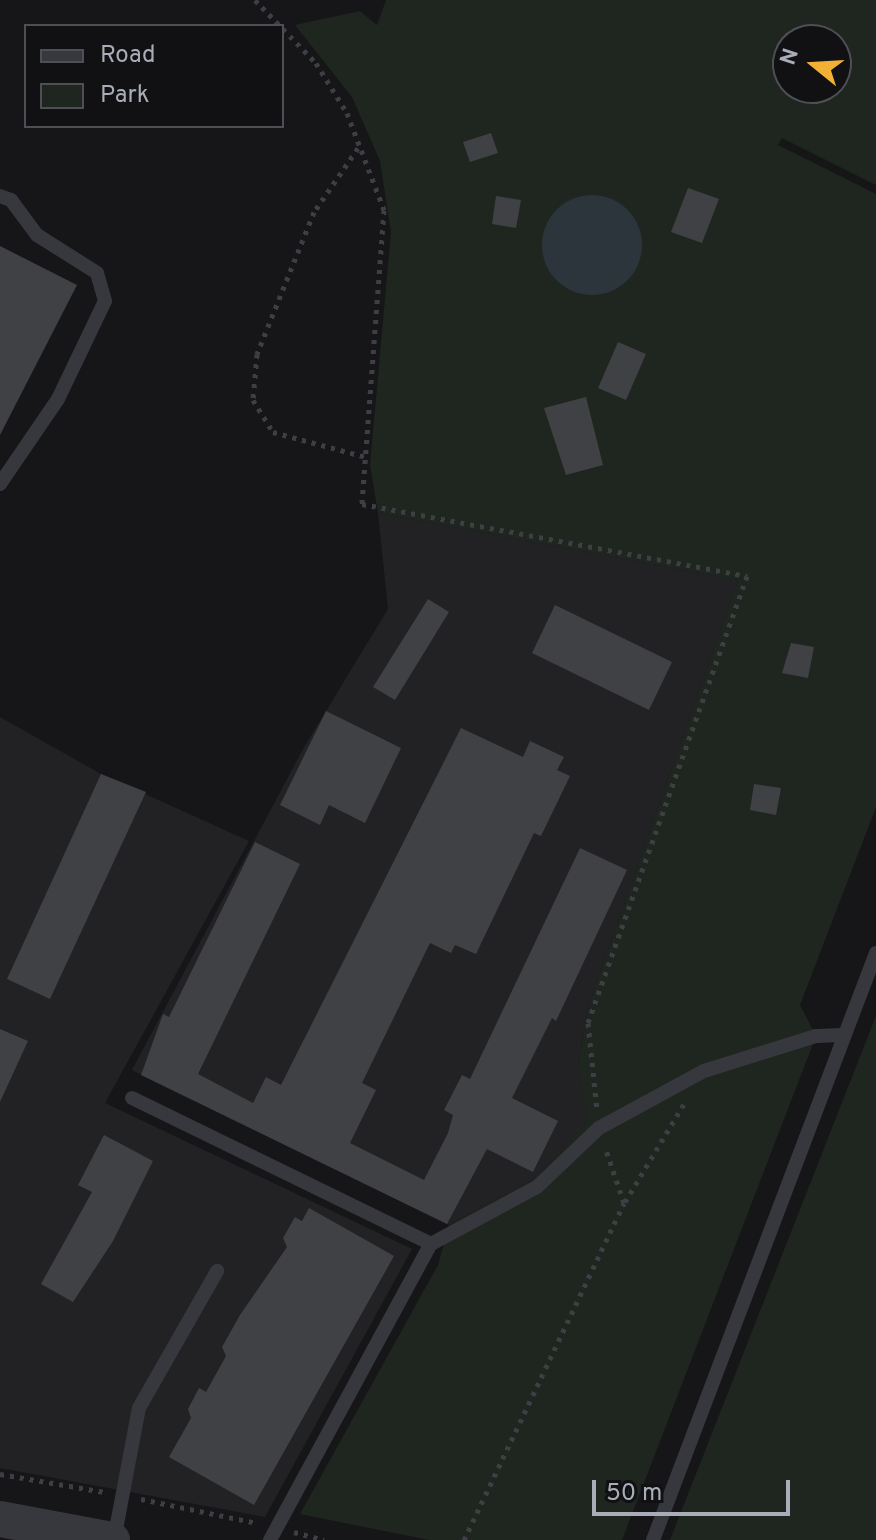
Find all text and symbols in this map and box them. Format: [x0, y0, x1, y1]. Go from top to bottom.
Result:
legend [24, 24, 284, 128]
north arrow [772, 24, 852, 104]
text: Road [100, 41, 156, 71]
text: N [775, 45, 806, 69]
text: Park [100, 81, 150, 111]
scale bar [596, 1464, 794, 1514]
text: 50 m [606, 1479, 662, 1509]

